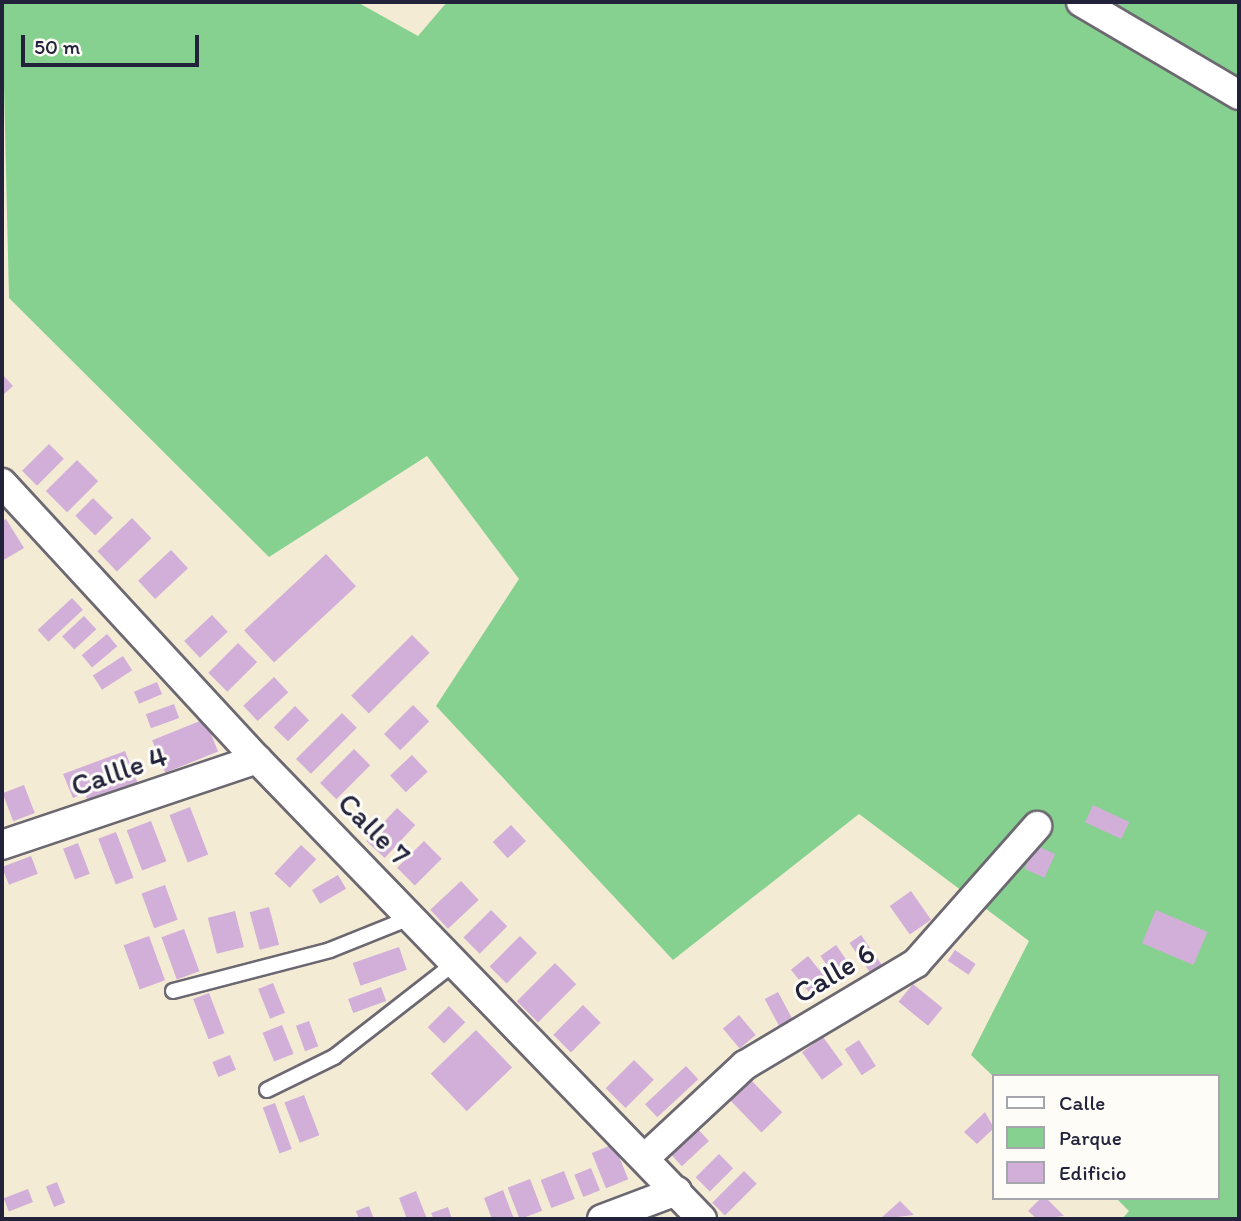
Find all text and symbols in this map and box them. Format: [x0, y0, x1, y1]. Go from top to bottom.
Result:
scale bar [24, 21, 203, 65]
text: 50 m [34, 34, 80, 59]
street label: Callle 4 [66, 738, 172, 804]
street label: Calle 7 [330, 785, 418, 873]
street label: Calle 6 [787, 935, 881, 1011]
legend [992, 1074, 1220, 1200]
text: Calle [1059, 1090, 1105, 1115]
text: Parque [1059, 1125, 1122, 1150]
text: Edificio [1059, 1160, 1127, 1185]

